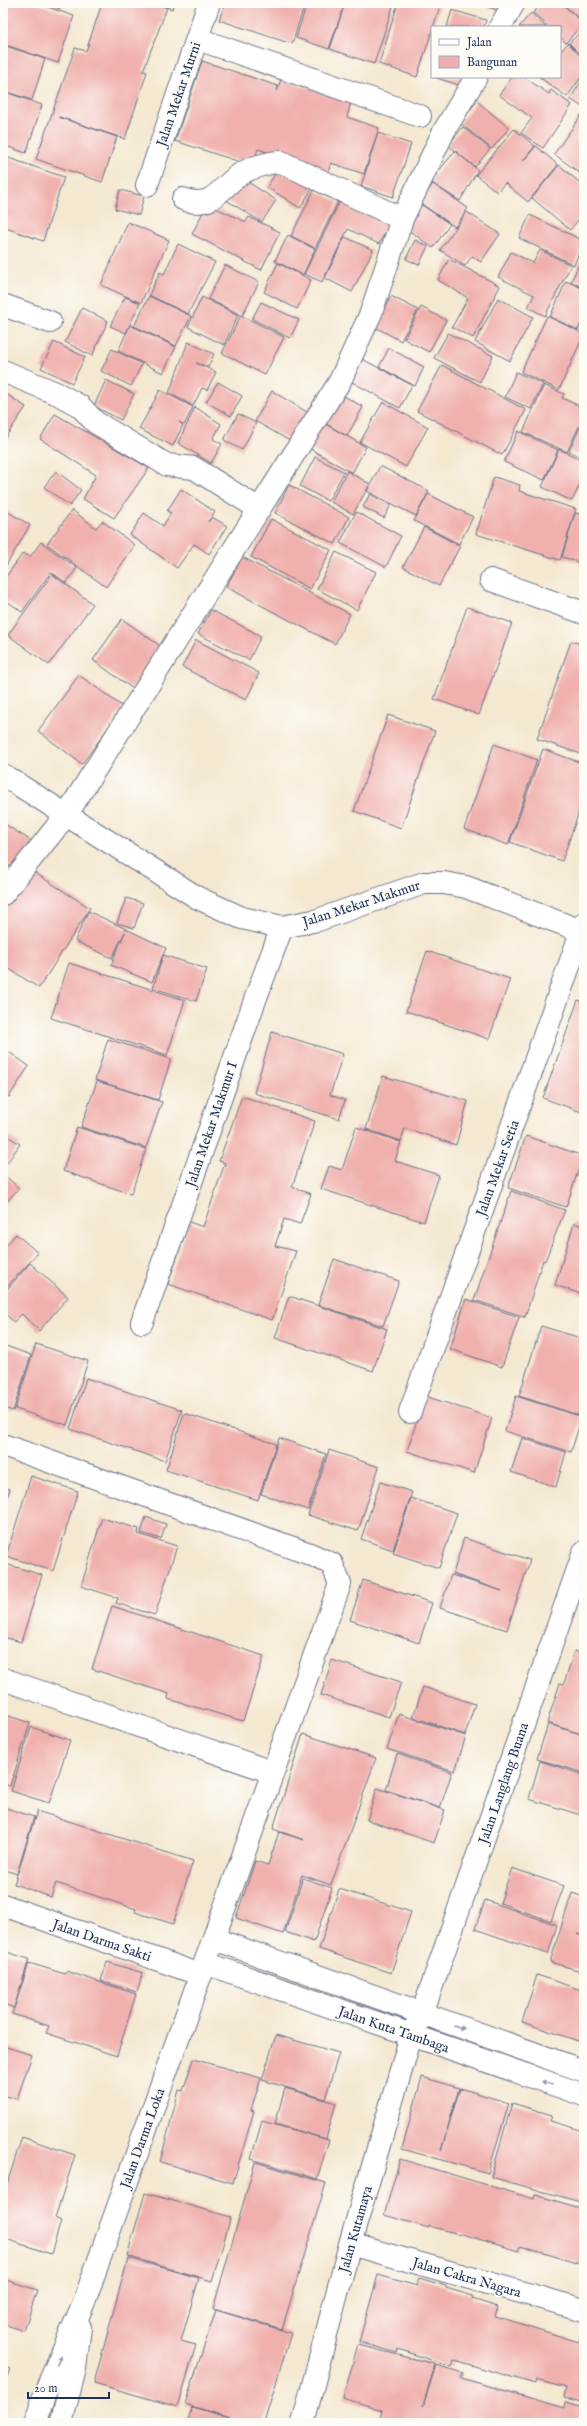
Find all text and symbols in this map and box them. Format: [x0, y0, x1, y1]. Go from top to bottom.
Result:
legend [431, 26, 561, 78]
text: Jalan [465, 35, 492, 51]
street label: Jalan Mekar Murni [152, 39, 205, 151]
text: Bangunan [467, 55, 518, 70]
street label: Jalan Mekar Makmur [298, 876, 422, 932]
street label: Jalan Mekar Makmur I [181, 1059, 242, 1192]
street label: Jalan Mekar Setia [471, 1117, 524, 1221]
street label: Jalan Langlang Buana [474, 1719, 533, 1848]
street label: Jalan Darma Sakti [48, 1915, 154, 1966]
street label: Jalan Kuta Tambaga [334, 2002, 452, 2058]
one-way arrow [453, 2024, 465, 2030]
one-way arrow [541, 2079, 553, 2085]
street label: Jalan Darma Loka [116, 2085, 170, 2193]
street label: Jalan Kutamaya [334, 2183, 377, 2277]
street label: Jalan Cakra Nagara [408, 2253, 524, 2302]
one-way arrow [56, 2354, 62, 2366]
scale bar [28, 2374, 109, 2400]
text: 20 m [34, 2381, 57, 2396]

